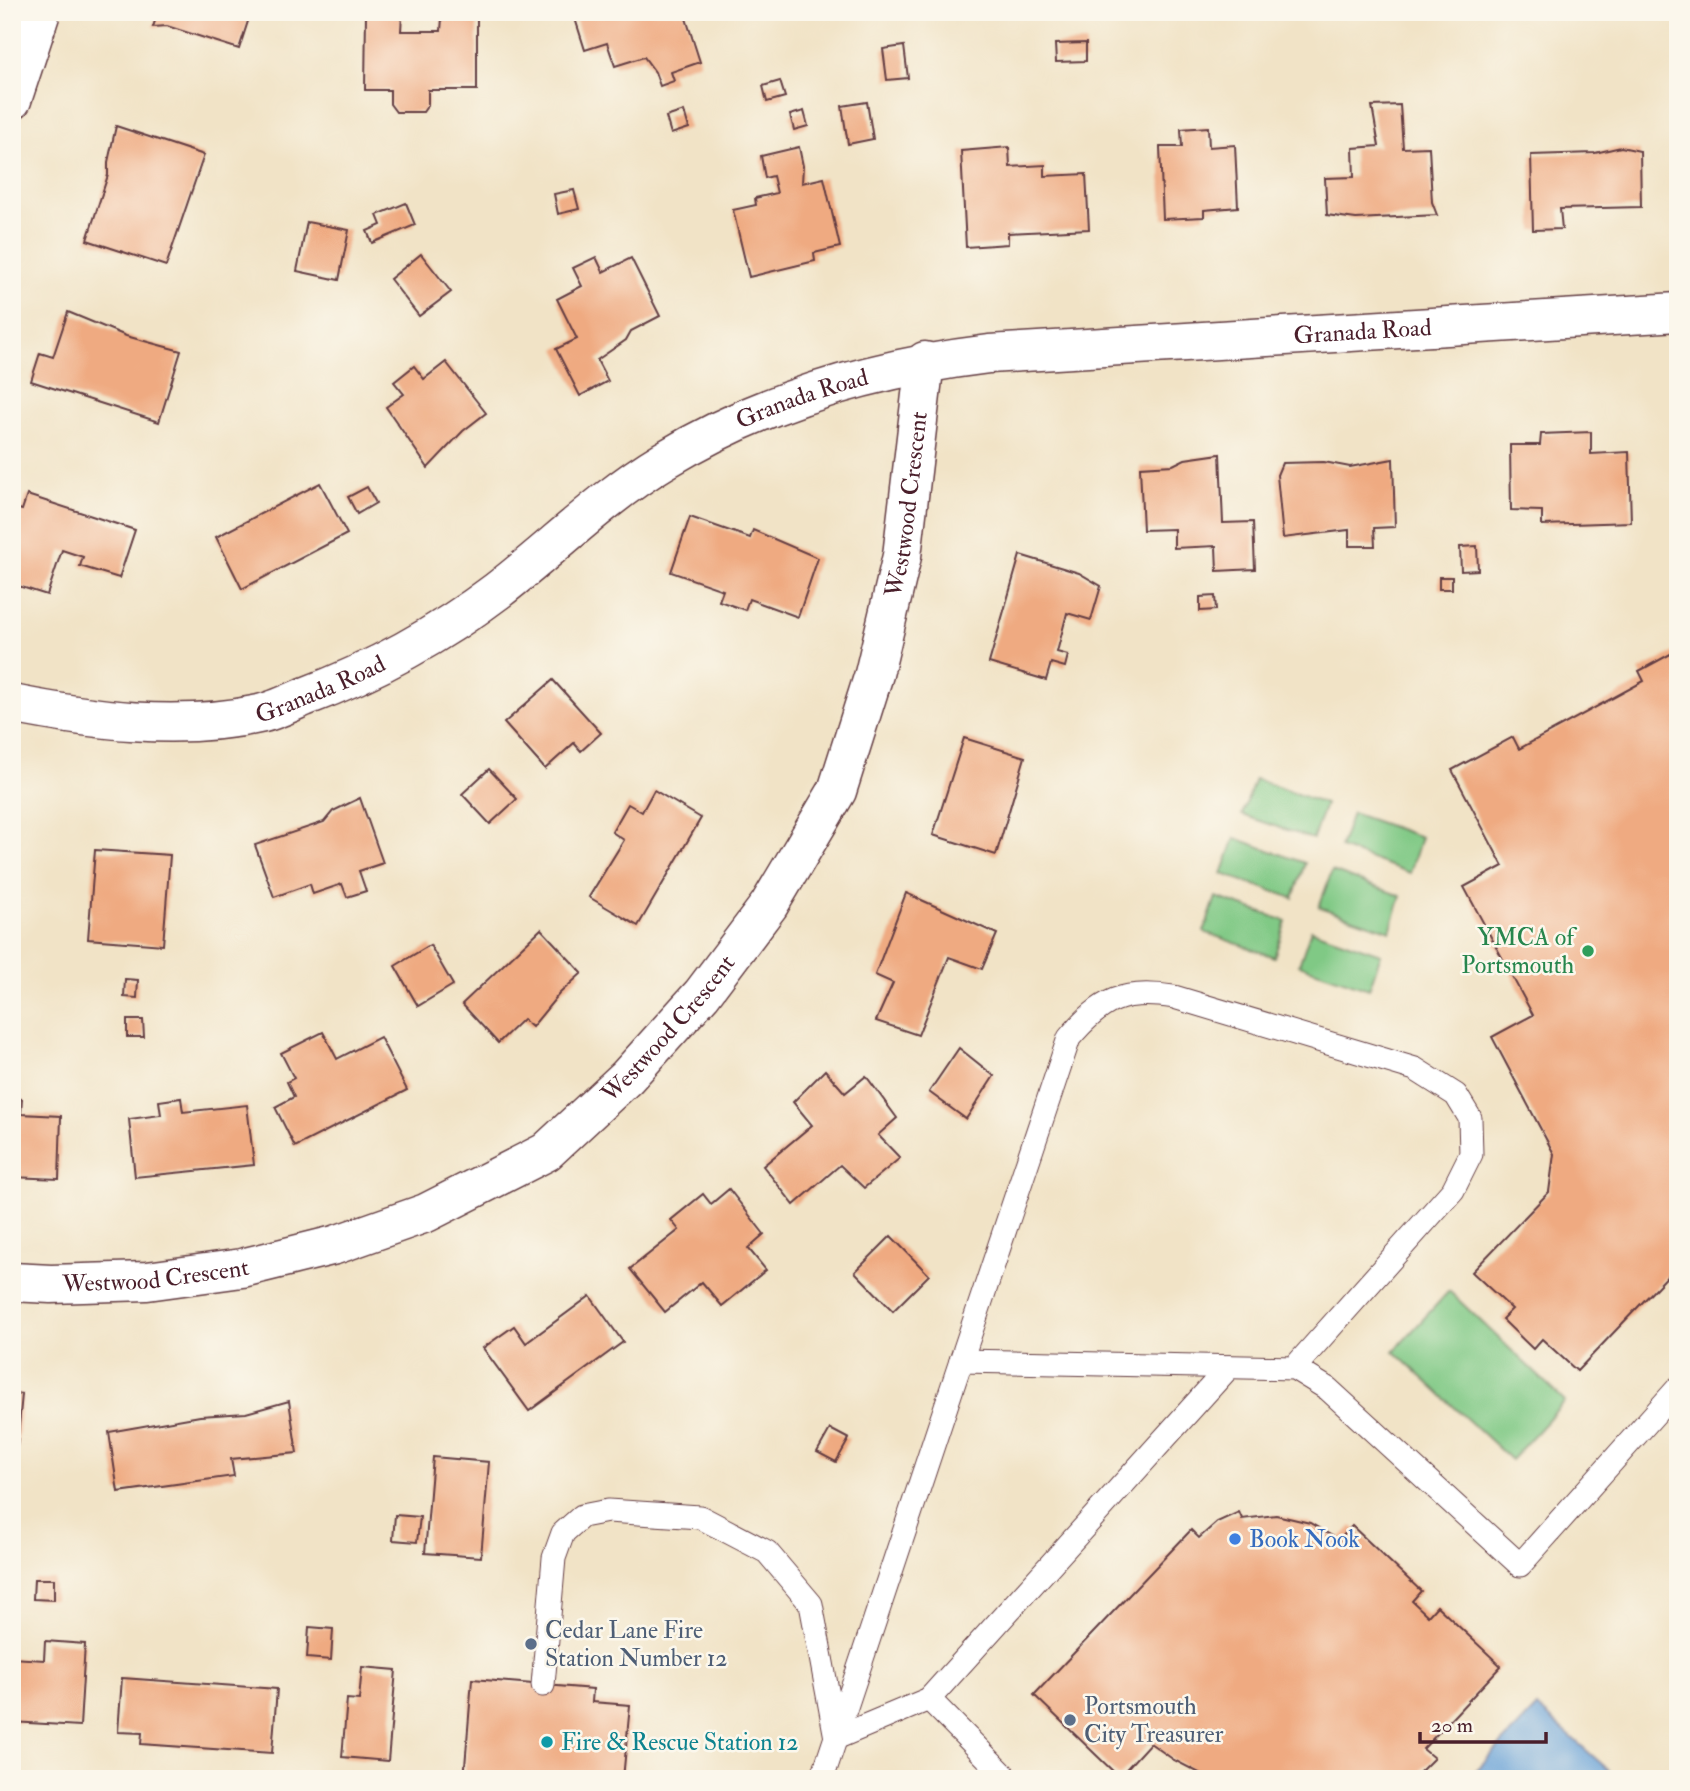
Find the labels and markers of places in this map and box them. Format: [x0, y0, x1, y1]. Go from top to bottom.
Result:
place label: YMCA of Portsmouth [1461, 922, 1577, 981]
marker: YMCA of Portsmouth [1580, 943, 1596, 959]
place label: Book Nook [1249, 1524, 1360, 1555]
marker: Book Nook [1227, 1531, 1243, 1547]
place label: Cedar Lane Fire Station Number 12 [545, 1615, 727, 1674]
marker: Cedar Lane Fire Station Number 12 [523, 1636, 539, 1652]
place label: Portsmouth City Treasurer [1084, 1691, 1224, 1750]
marker: Portsmouth City Treasurer [1062, 1712, 1078, 1728]
place label: Fire & Rescue Station 12 [561, 1727, 799, 1758]
marker: Fire & Rescue Station 12 [539, 1734, 555, 1750]

